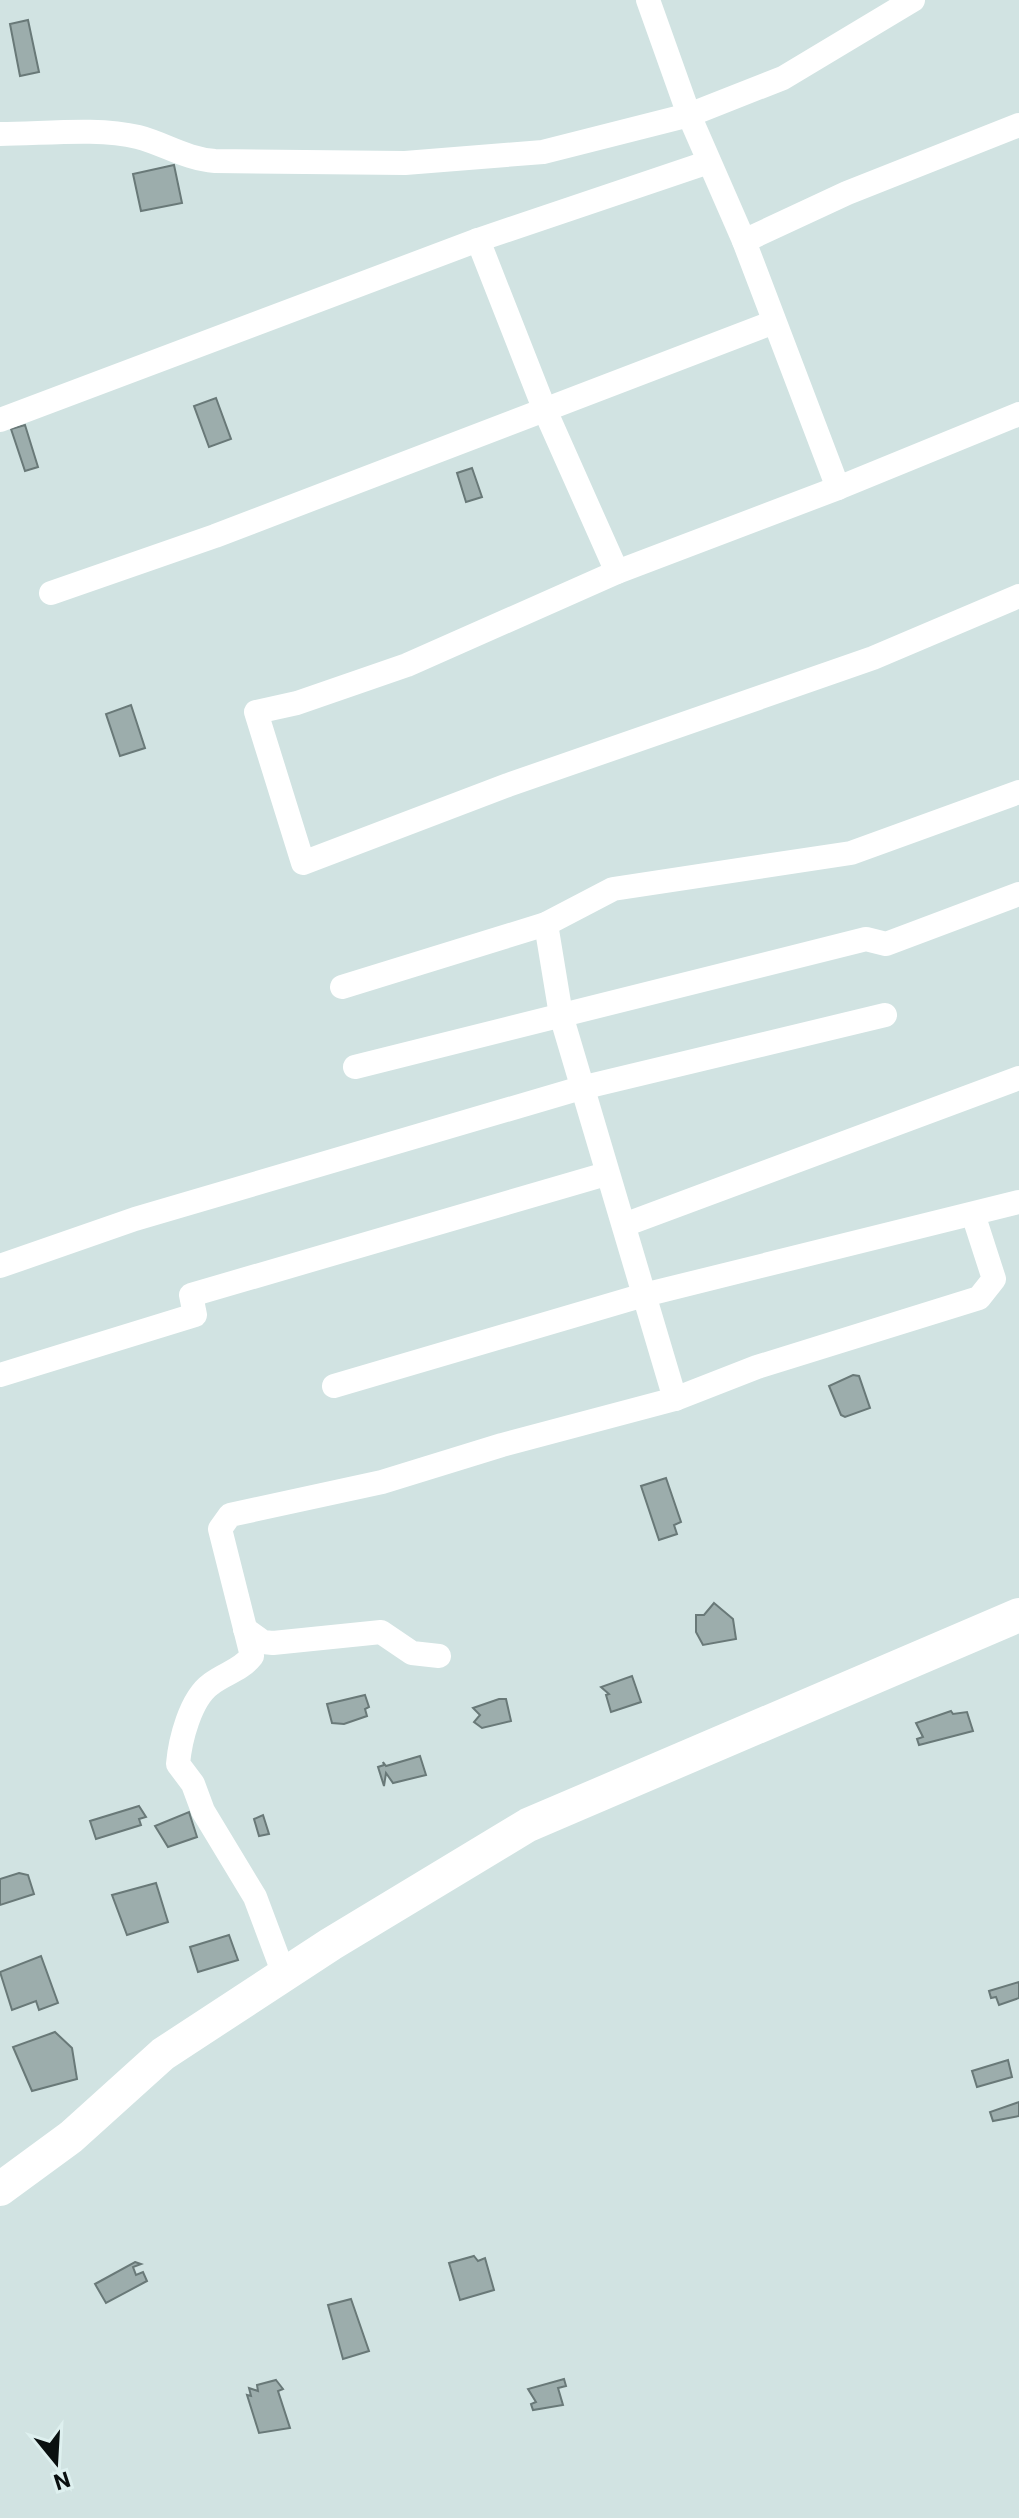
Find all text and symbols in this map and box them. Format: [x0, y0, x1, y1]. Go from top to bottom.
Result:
north arrow [16, 2422, 96, 2502]
text: N [51, 2466, 73, 2495]

